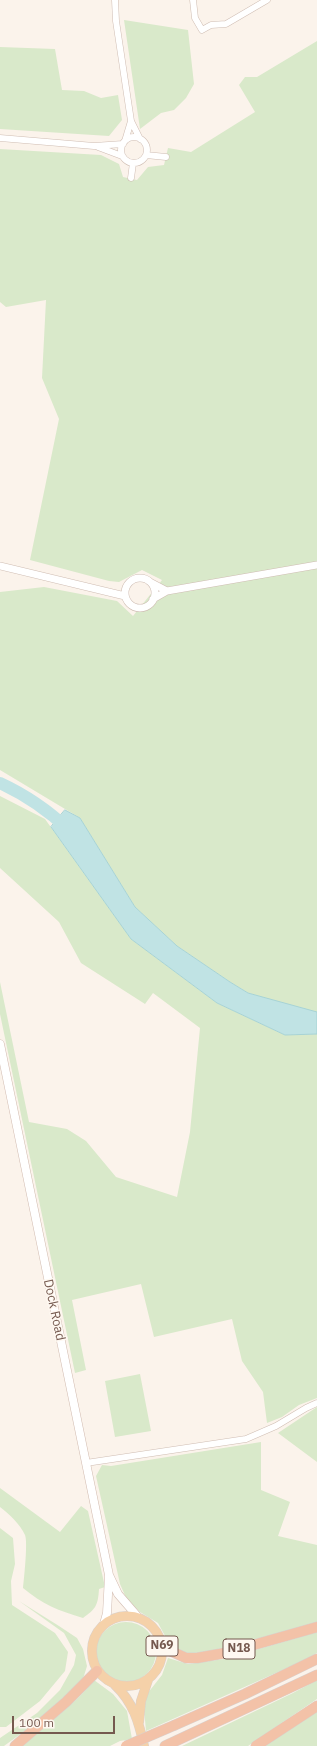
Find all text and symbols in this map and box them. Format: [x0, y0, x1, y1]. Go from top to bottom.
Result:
street label: Dock Road [40, 1278, 68, 1342]
road number: N69 [146, 1636, 178, 1656]
road number: N18 [223, 1639, 255, 1659]
scale bar [14, 1708, 117, 1734]
text: 100 m [19, 1715, 54, 1730]

